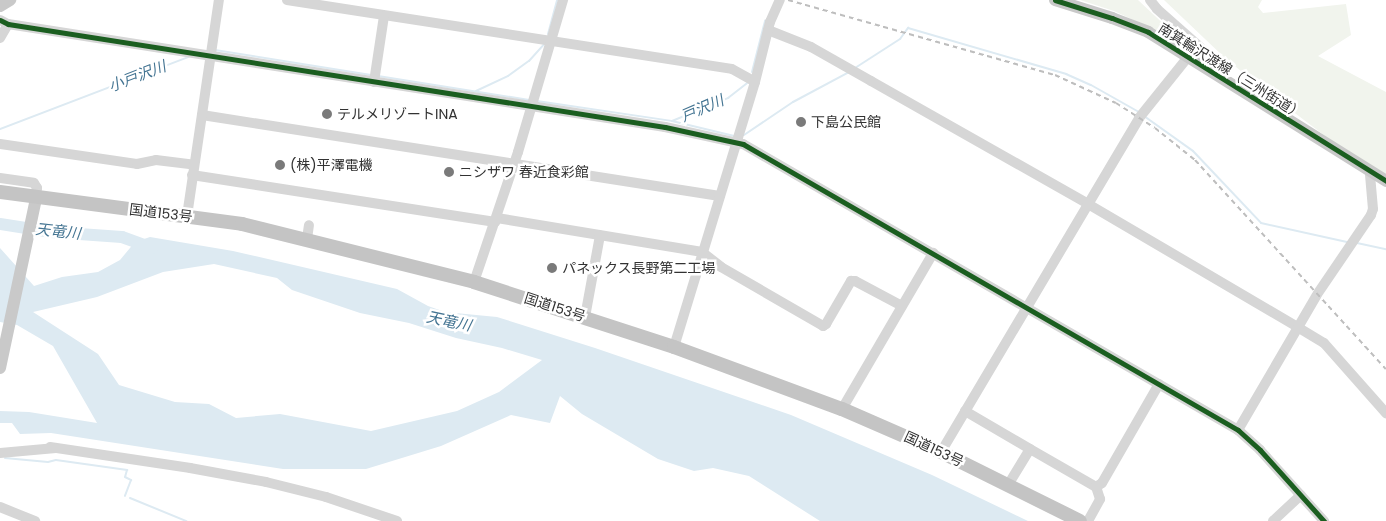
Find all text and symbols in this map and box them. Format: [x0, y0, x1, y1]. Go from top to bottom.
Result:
street label: 南箕輪沢渡線（三州街道） [1155, 19, 1307, 123]
water label: 小戸沢川 [106, 57, 168, 95]
water label: 戸沢川 [678, 91, 726, 125]
place label: テルメリゾートINA [337, 106, 458, 122]
marker: テルメリゾートINA [321, 108, 333, 120]
place label: 下島公民館 [811, 114, 881, 130]
marker: 下島公民館 [795, 116, 807, 128]
place label: (株)平澤電機 [290, 157, 373, 173]
marker: (株)平澤電機 [274, 159, 286, 171]
place label: ニシザワ 春近食彩館 [459, 164, 589, 180]
marker: ニシザワ 春近食彩館 [443, 166, 455, 178]
street label: 国道153号 [128, 201, 194, 225]
water label: 天竜川 [35, 220, 81, 242]
place label: パネックス長野第二工場 [562, 260, 716, 276]
marker: パネックス長野第二工場 [546, 262, 558, 274]
street label: 国道153号 [522, 289, 588, 325]
water label: 天竜川 [425, 308, 473, 334]
street label: 国道153号 [902, 428, 966, 470]

